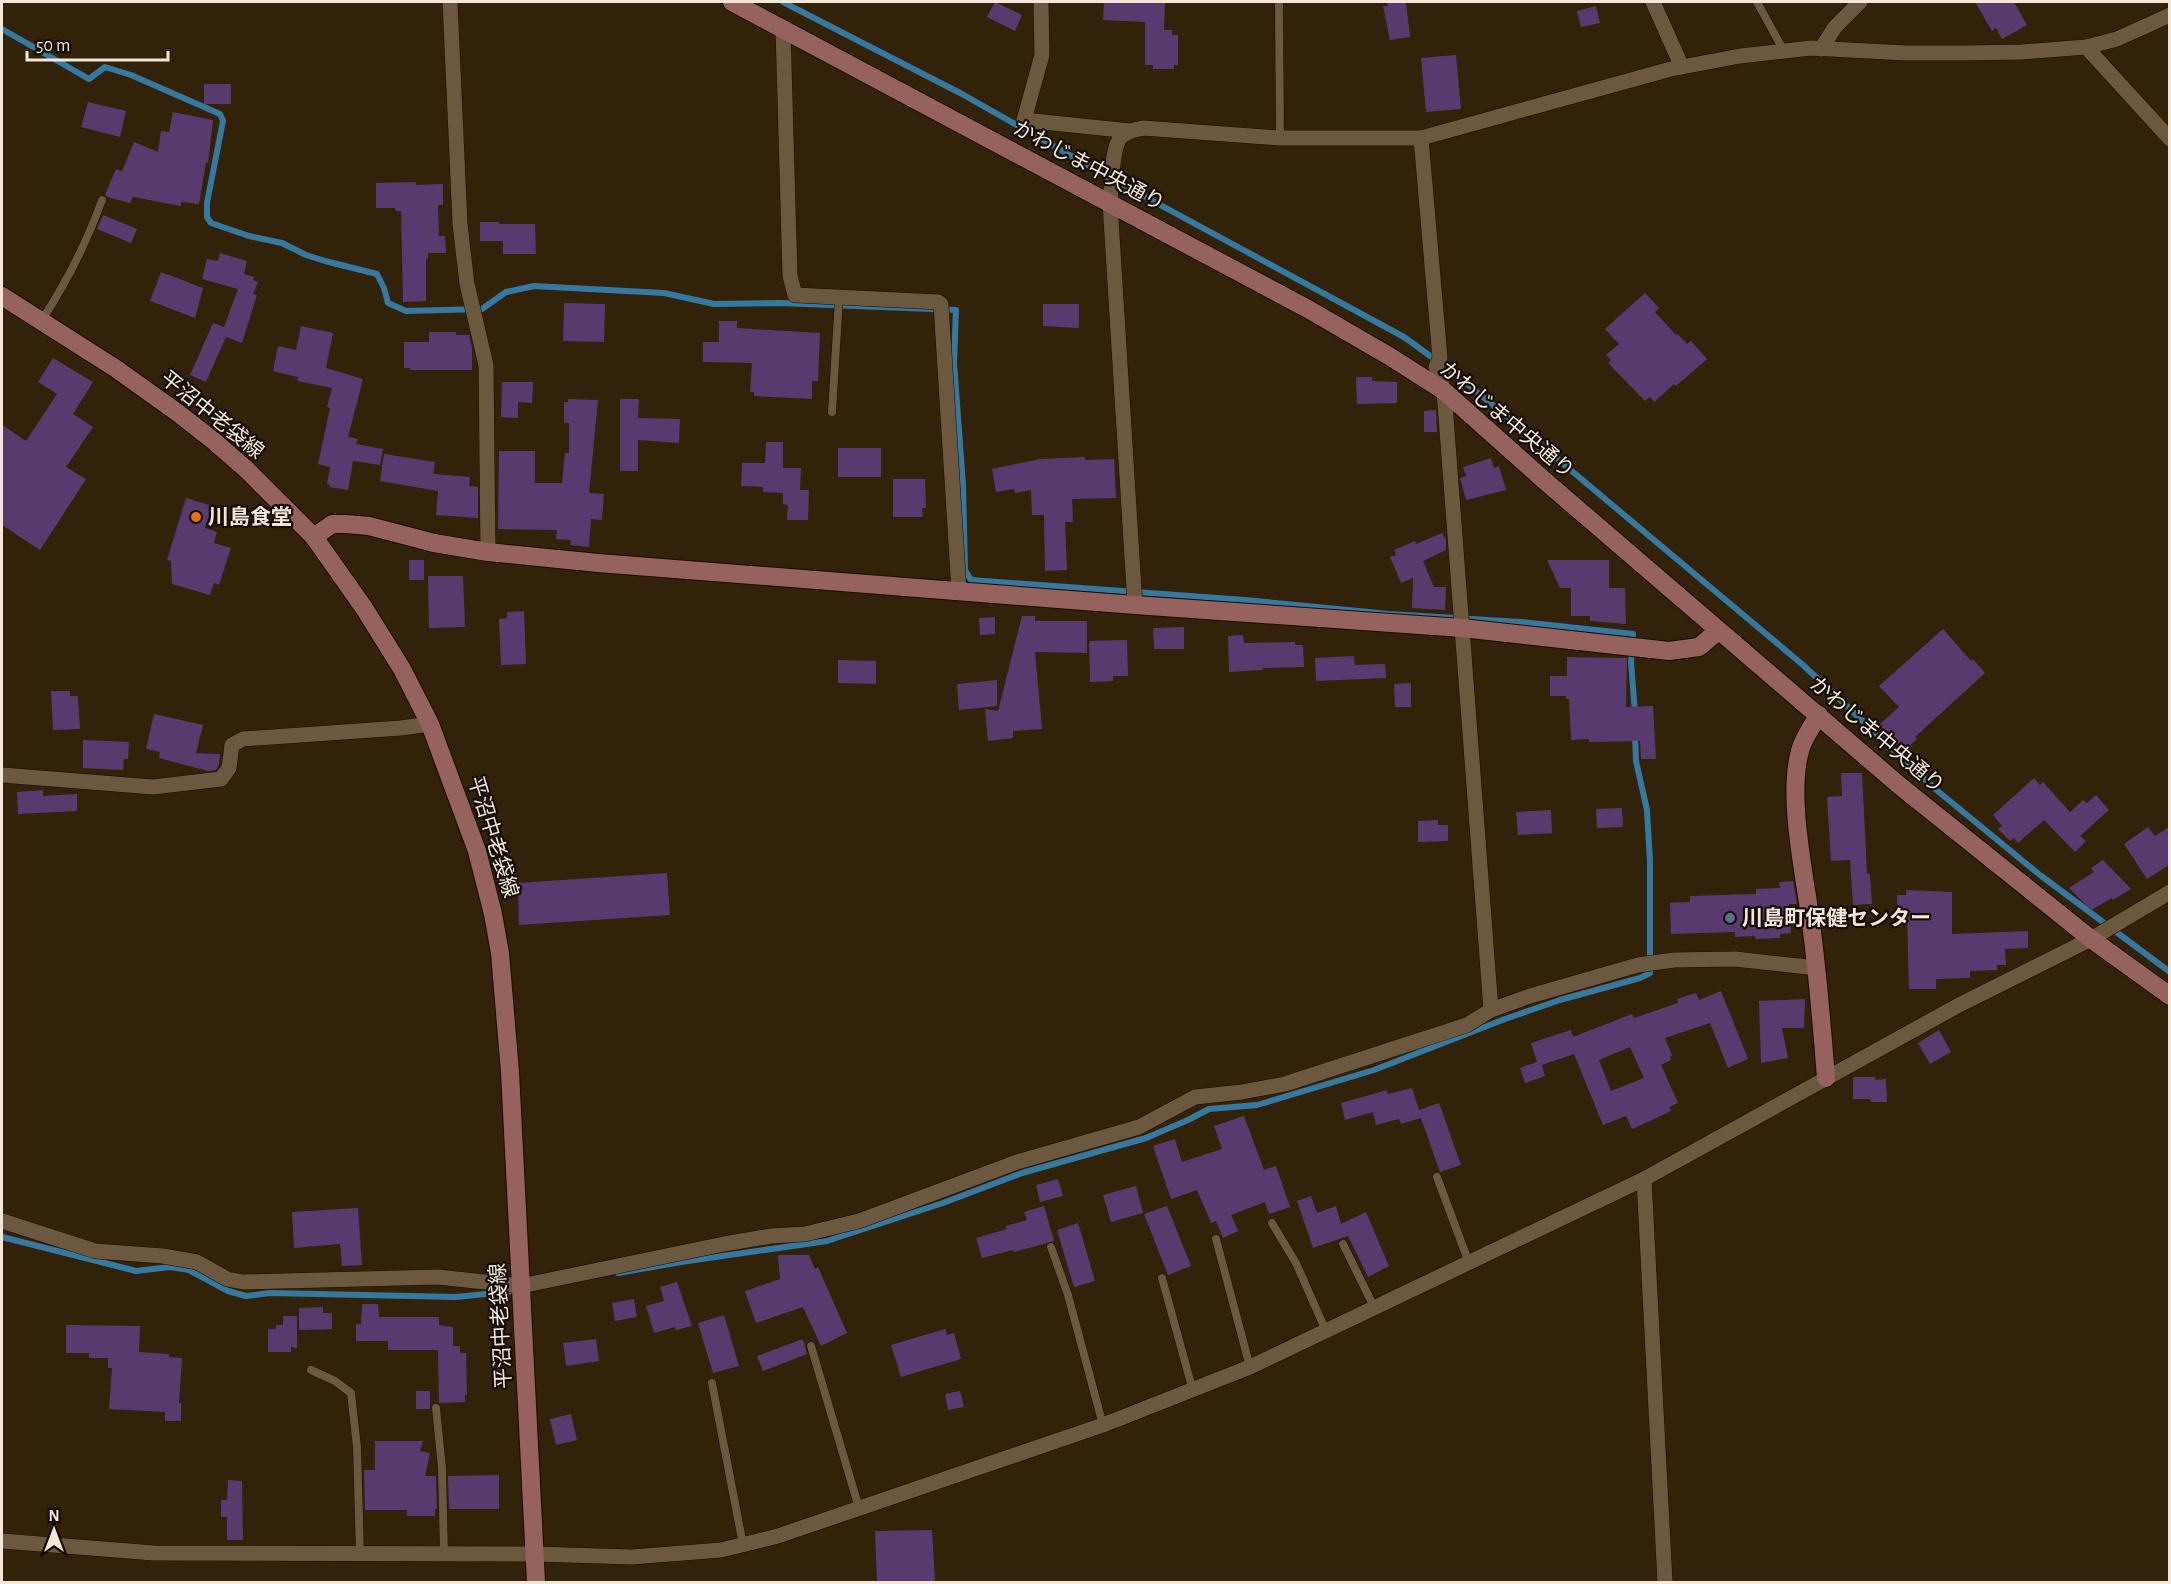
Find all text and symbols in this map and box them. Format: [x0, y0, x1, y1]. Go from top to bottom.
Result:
scale bar [27, 24, 168, 62]
text: 50 m [36, 37, 70, 55]
street label: かわじま中央通り [1010, 116, 1169, 215]
street label: かわじま中央通り [1436, 357, 1579, 482]
street label: 平沼中老袋線 [156, 366, 268, 463]
place label: 川島食堂 [208, 506, 292, 528]
marker: 川島食堂 [189, 510, 203, 524]
street label: かわじま中央通り [1806, 672, 1949, 797]
street label: 平沼中老袋線 [465, 773, 522, 900]
place label: 川島町保健センター [1742, 907, 1931, 929]
marker: 川島町保健センター [1723, 911, 1737, 925]
street label: 平沼中老袋線 [486, 1263, 515, 1390]
north arrow [24, 1500, 84, 1560]
text: N [48, 1508, 60, 1524]

